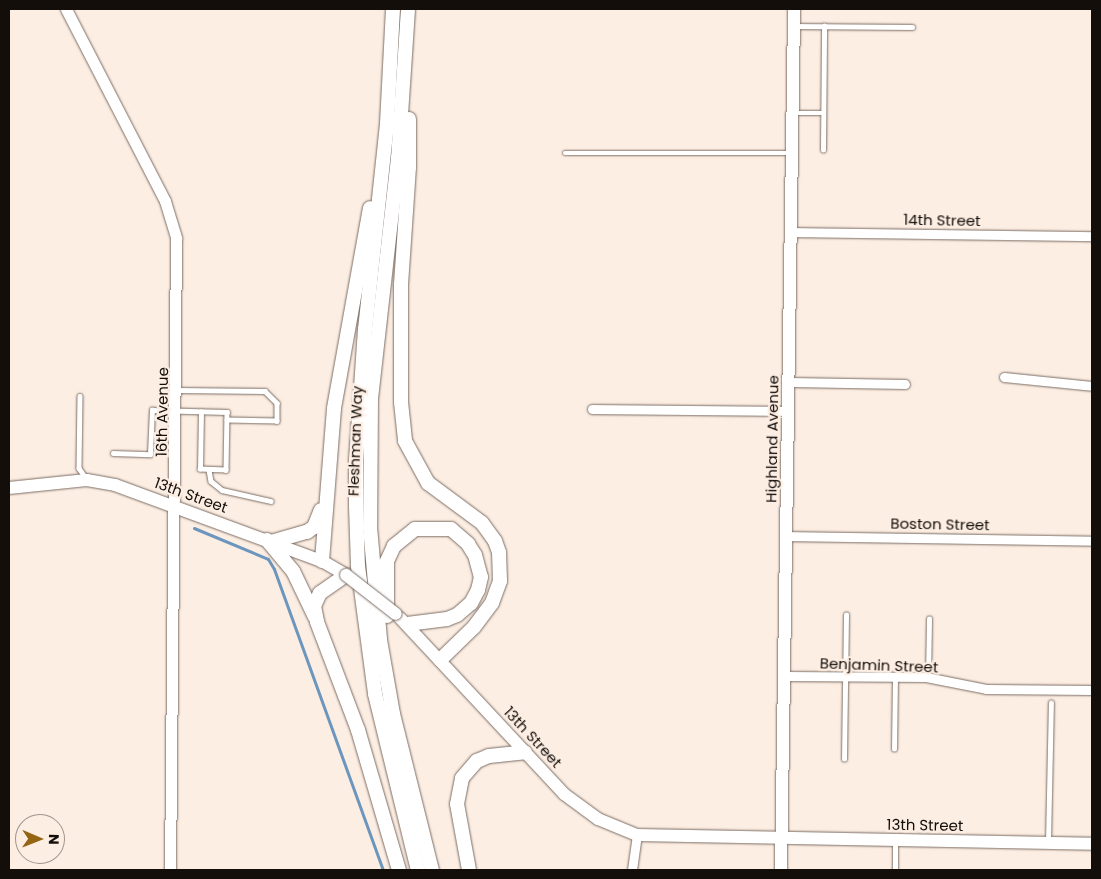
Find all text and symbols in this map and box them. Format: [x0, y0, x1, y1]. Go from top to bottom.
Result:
street label: 14th Street [903, 210, 981, 230]
street label: 16th Avenue [152, 367, 172, 457]
street label: Highland Avenue [762, 375, 782, 503]
street label: Fleshman Way [344, 386, 366, 496]
street label: 13th Street [152, 473, 230, 517]
street label: Boston Street [890, 514, 990, 534]
street label: Benjamin Street [819, 654, 939, 676]
street label: 13th Street [500, 703, 566, 771]
north arrow [15, 814, 65, 864]
street label: 13th Street [887, 815, 963, 835]
text: N [44, 834, 64, 845]

